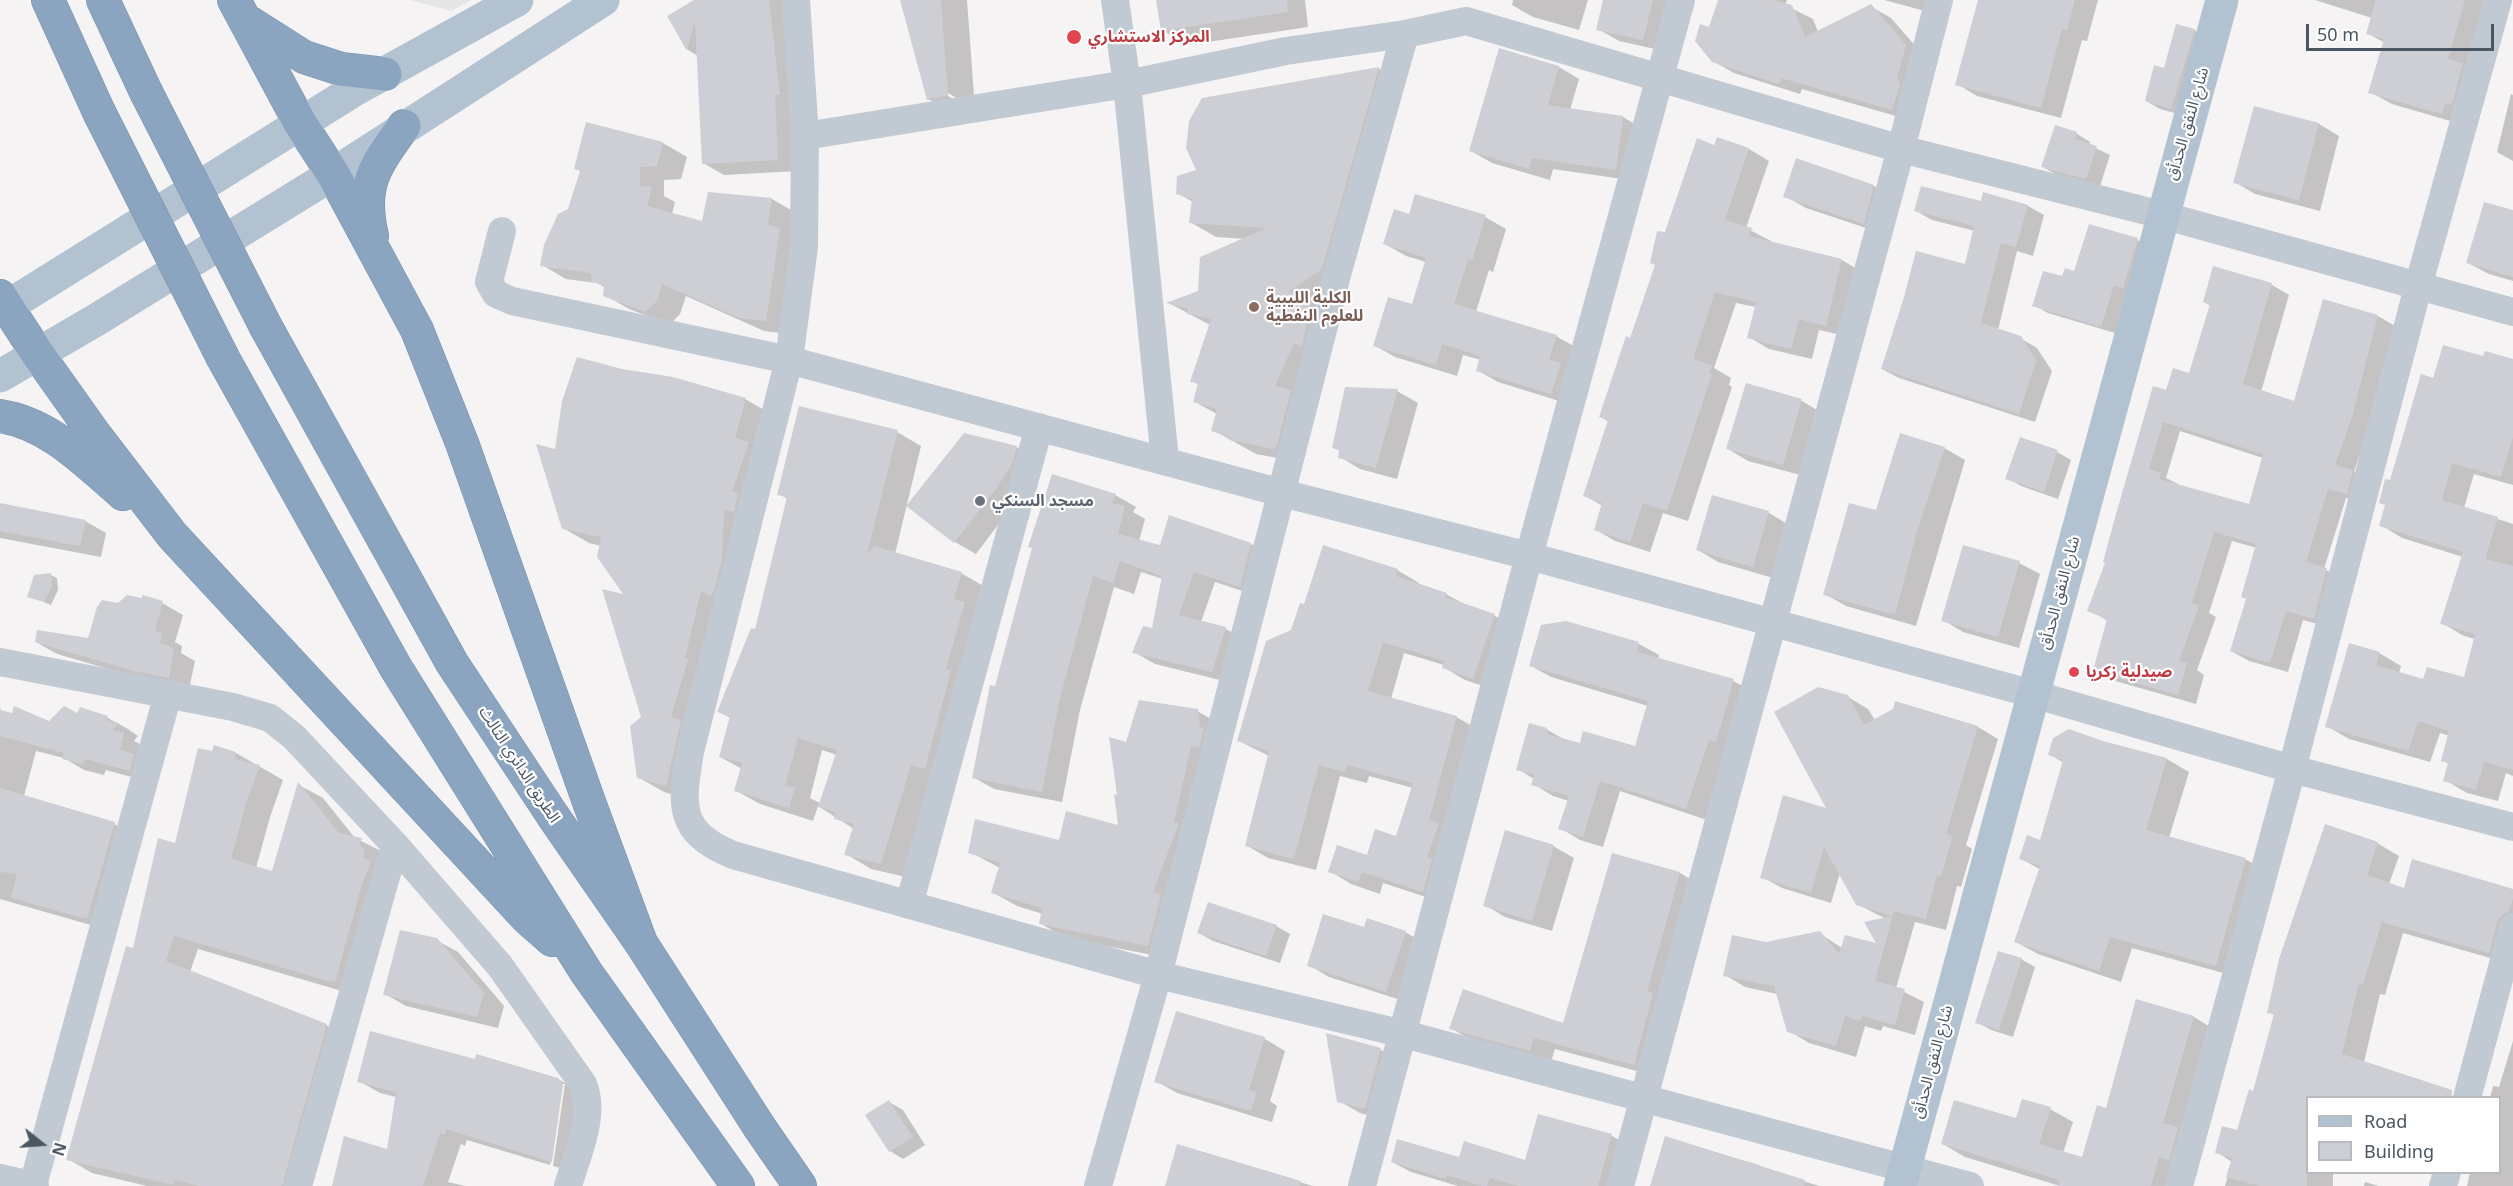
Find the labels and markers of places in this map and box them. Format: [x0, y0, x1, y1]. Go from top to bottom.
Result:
place label: المركز الاستشاري [1088, 27, 1210, 47]
marker: المركز الاستشاري [1065, 28, 1083, 46]
place label: الكلية الليبية للعلوم النفطية [1266, 288, 1363, 326]
marker: الكلية الليبية للعلوم النفطية [1247, 300, 1261, 314]
place label: مسجد السنكي [992, 491, 1094, 511]
marker: مسجد السنكي [973, 494, 987, 508]
place label: صيدلية زكريا [2086, 662, 2172, 682]
marker: صيدلية زكريا [2067, 665, 2081, 679]

